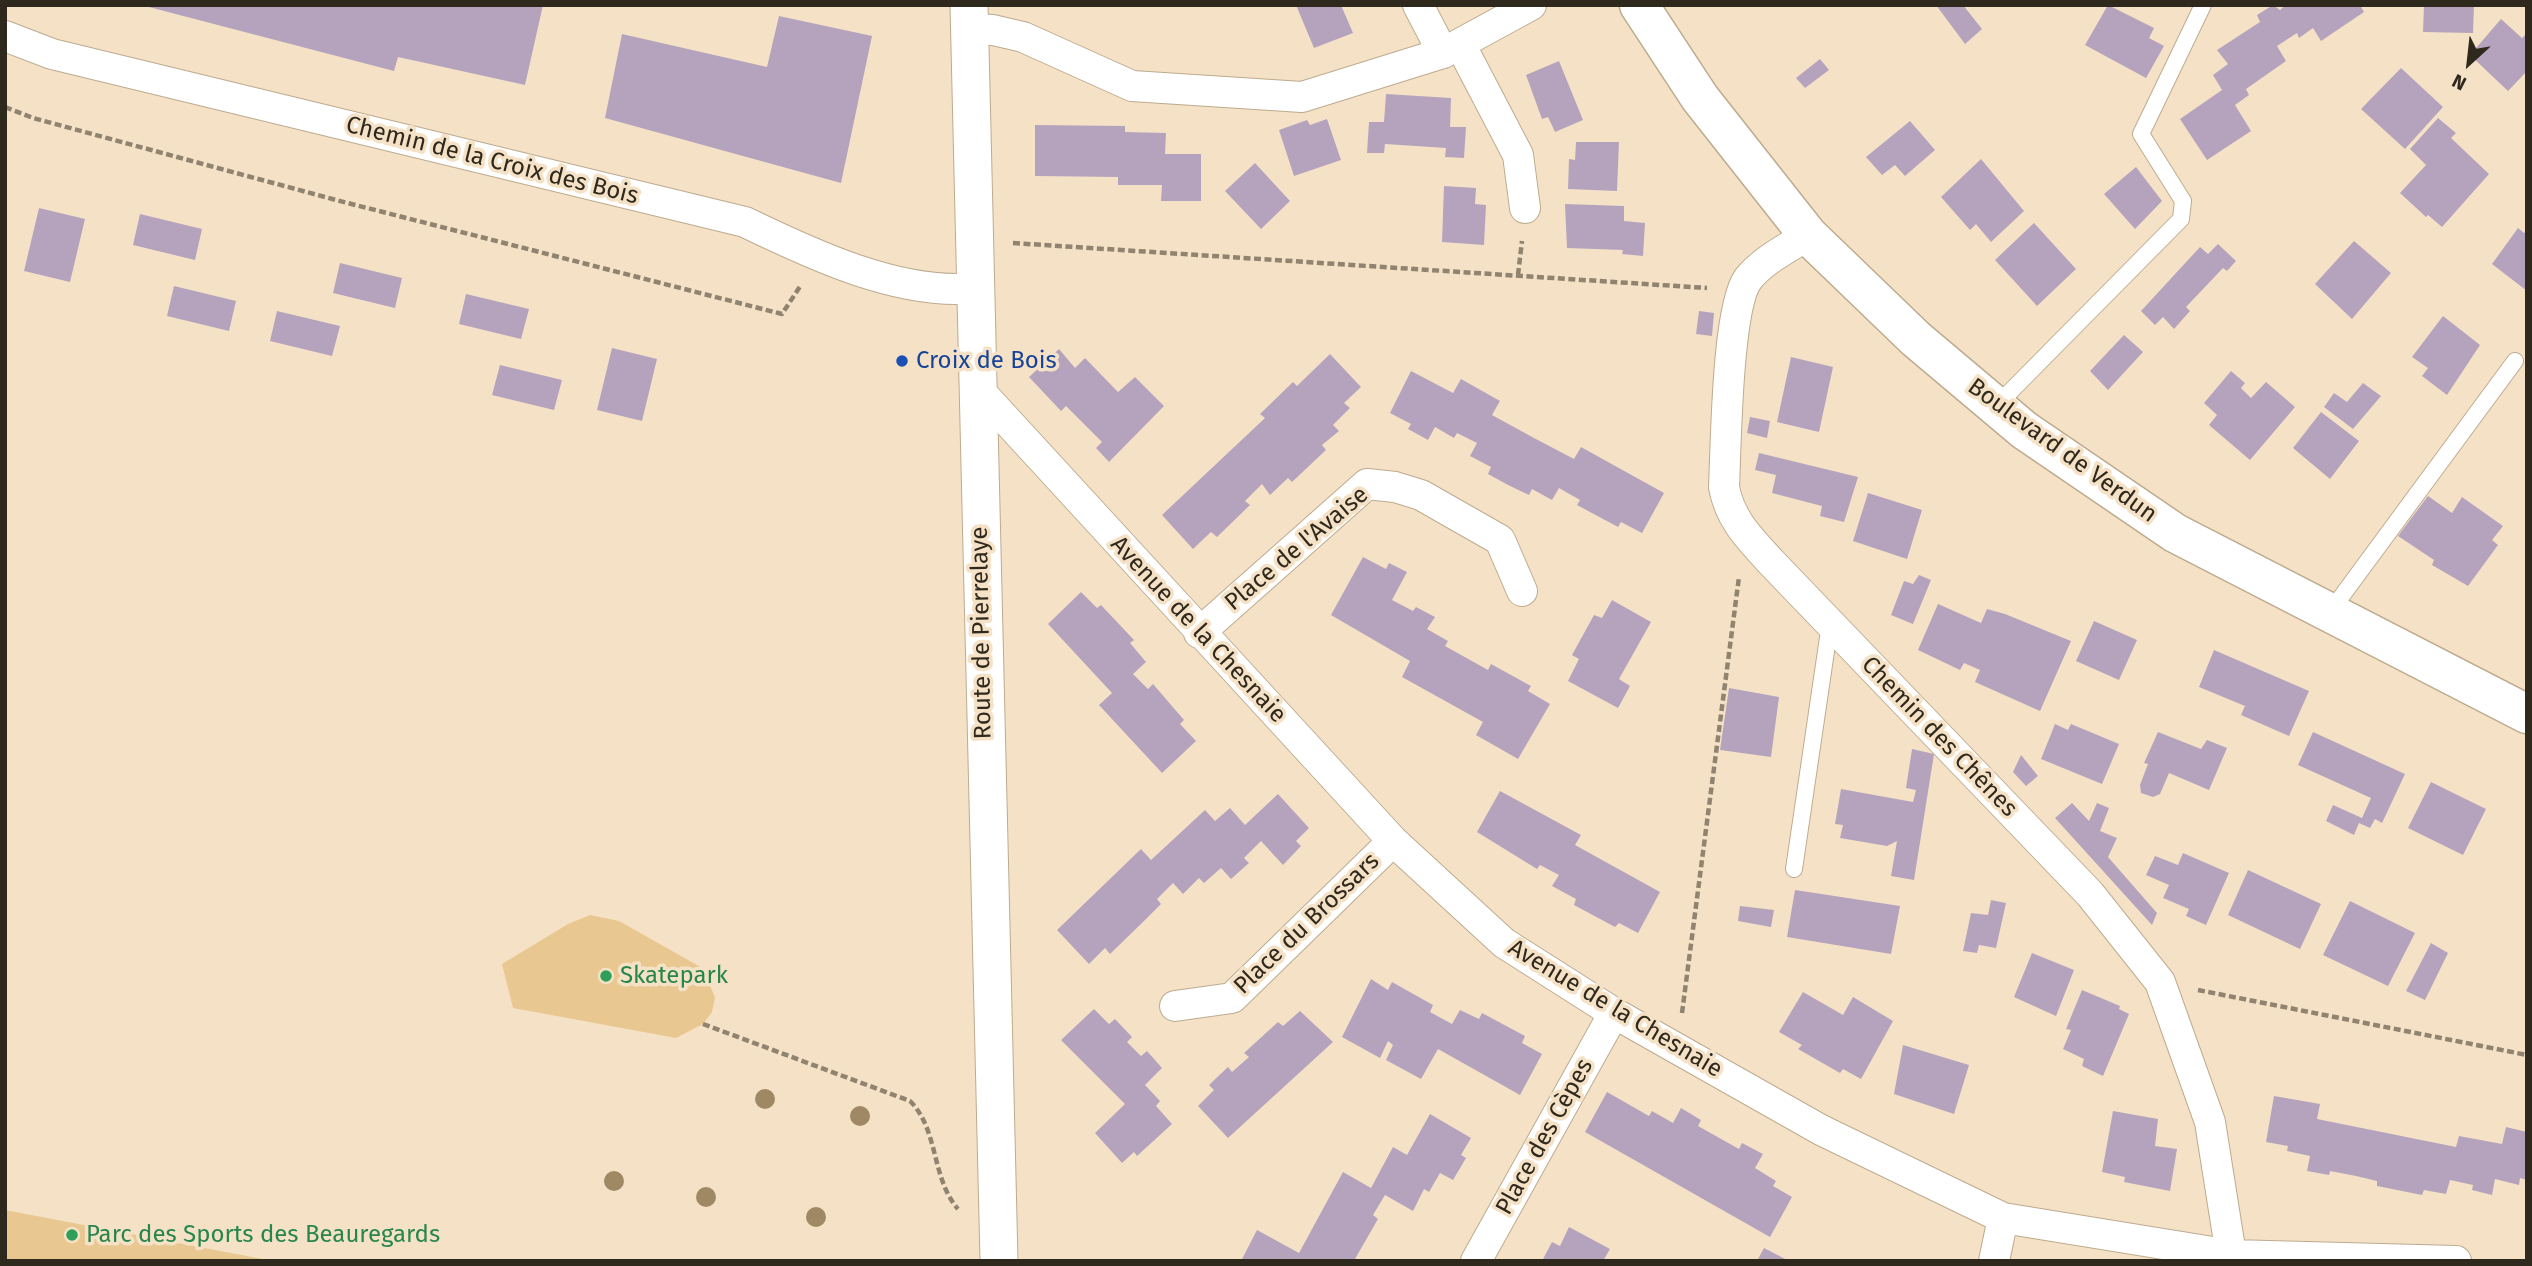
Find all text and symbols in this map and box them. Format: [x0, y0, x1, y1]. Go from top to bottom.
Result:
north arrow [2434, 28, 2504, 98]
text: N [2448, 69, 2470, 95]
street label: Chemin de la Croix des Bois [343, 111, 641, 211]
place label: Croix de Bois [916, 347, 1057, 375]
marker: Croix de Bois [894, 353, 910, 369]
street label: Boulevard de Verdun [1962, 373, 2162, 529]
street label: Place de l'Avaise [1219, 481, 1375, 617]
street label: Route de Pierrelaye [966, 526, 998, 740]
street label: Avenue de la Chesnaie [1104, 531, 1292, 729]
street label: Chemin des Chênes [1855, 651, 2023, 823]
street label: Place du Brossars [1228, 847, 1386, 1001]
street label: Avenue de la Chesnaie [1503, 934, 1727, 1084]
place label: Skatepark [620, 962, 728, 990]
marker: Skatepark [598, 968, 614, 984]
street label: Place des Cèpes [1490, 1054, 1600, 1220]
place label: Parc des Sports des Beauregards [86, 1221, 440, 1249]
marker: Parc des Sports des Beauregards [64, 1227, 80, 1243]

